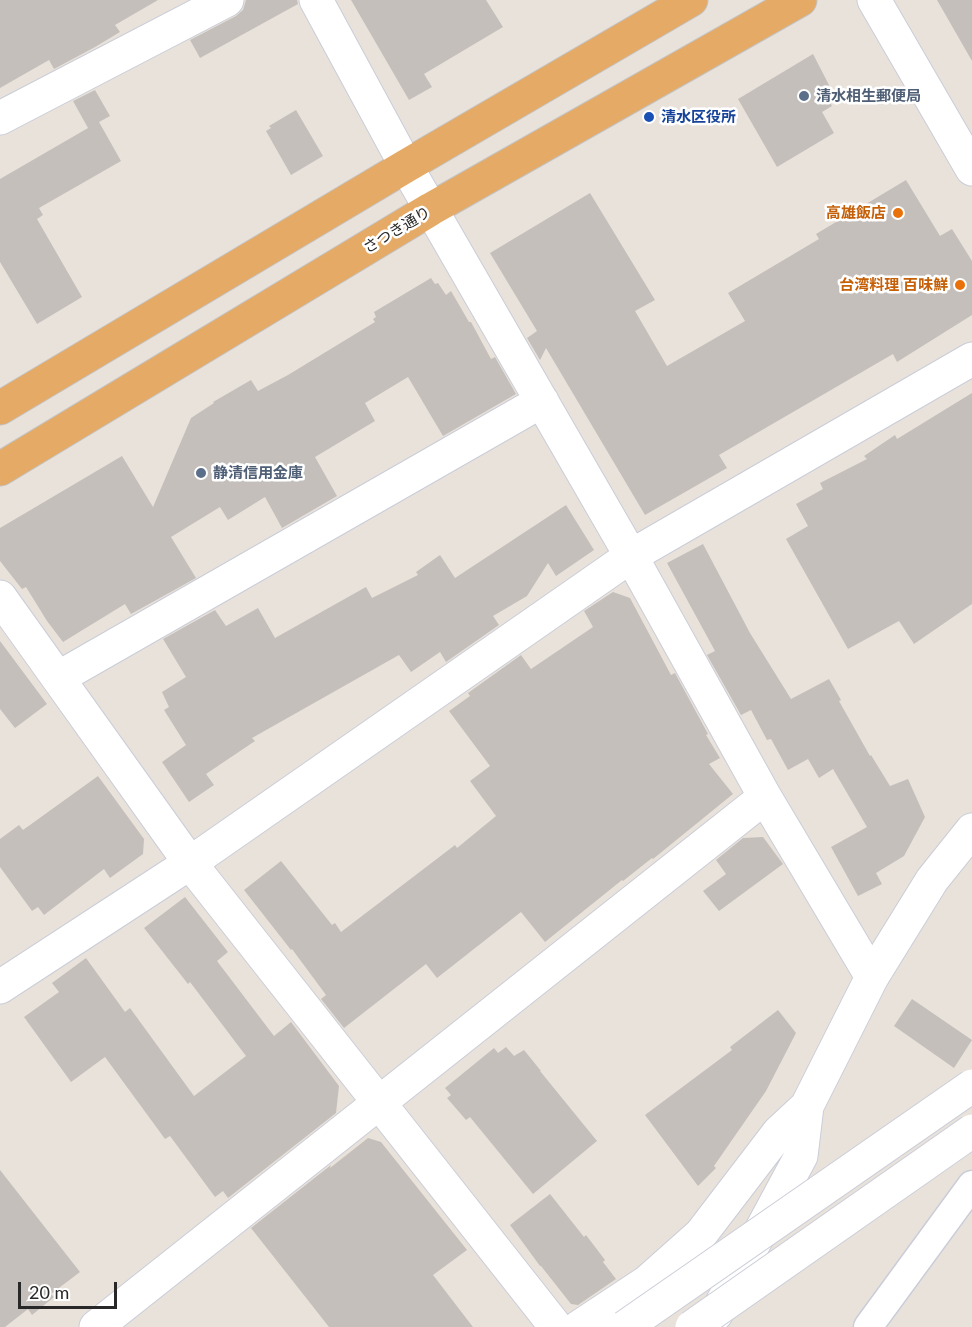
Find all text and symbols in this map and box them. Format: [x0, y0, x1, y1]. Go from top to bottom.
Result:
place label: 清水相生郵便局 [816, 87, 921, 105]
marker: 清水相生郵便局 [797, 89, 811, 103]
place label: 清水区役所 [661, 108, 736, 126]
marker: 清水区役所 [642, 110, 656, 124]
street label: さつき通り [360, 203, 434, 257]
place label: 高雄飯店 [826, 204, 886, 222]
marker: 高雄飯店 [891, 206, 905, 220]
place label: 台湾料理 百味鮮 [839, 276, 948, 294]
marker: 台湾料理 百味鮮 [953, 278, 967, 292]
place label: 静清信用金庫 [213, 464, 303, 482]
marker: 静清信用金庫 [194, 466, 208, 480]
scale bar [21, 1270, 120, 1308]
text: 20 m [29, 1281, 69, 1303]

